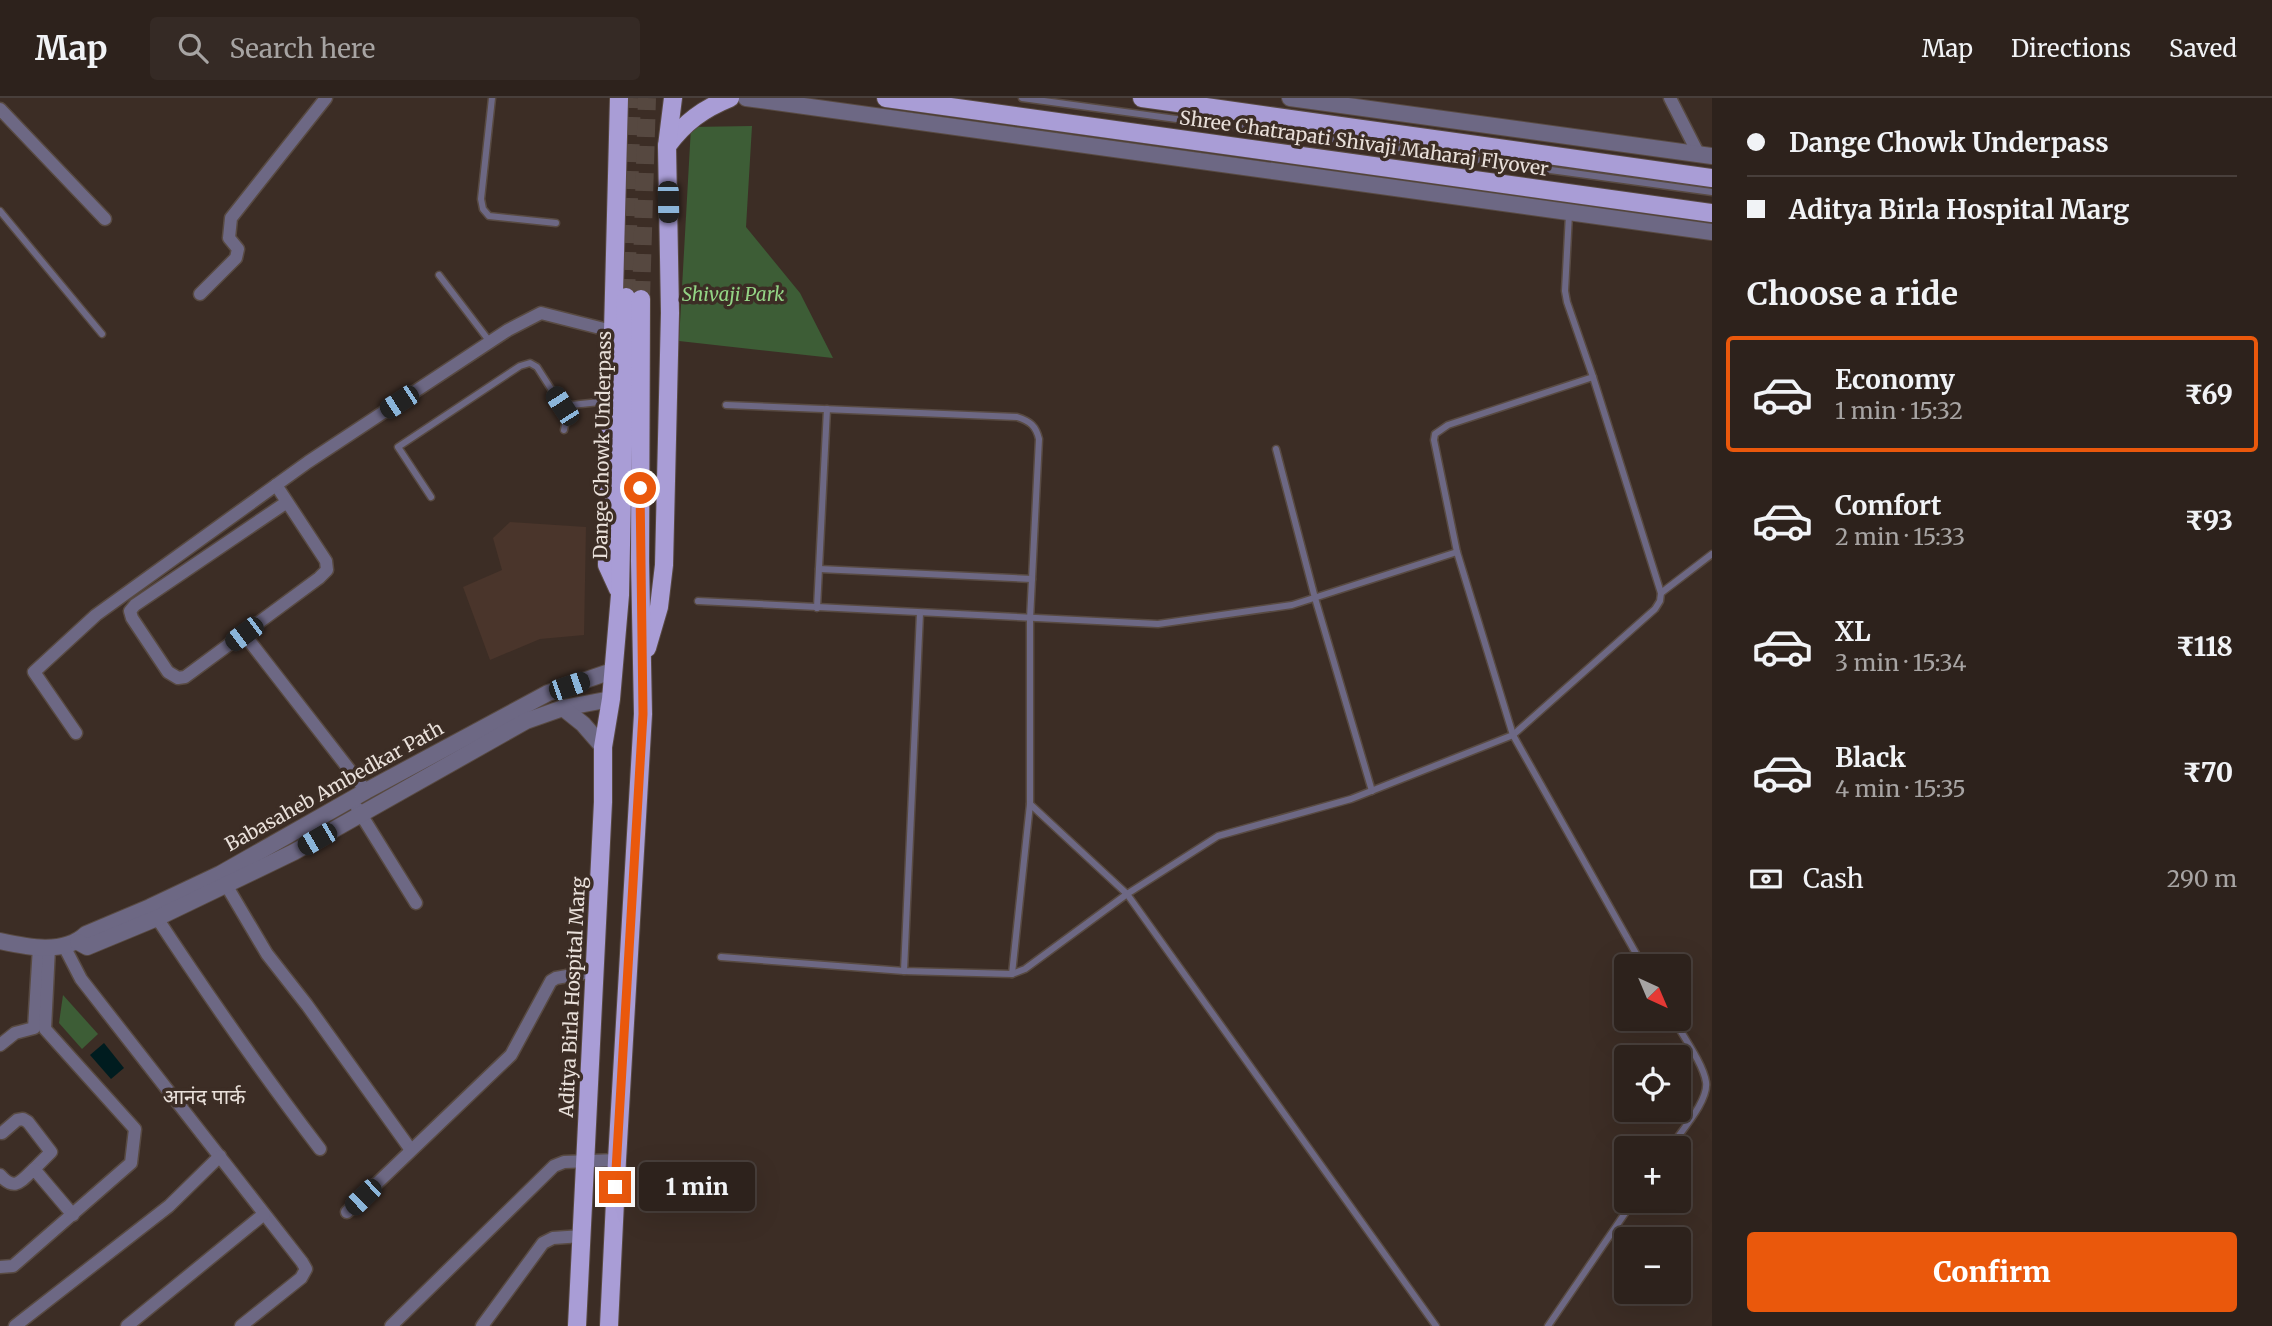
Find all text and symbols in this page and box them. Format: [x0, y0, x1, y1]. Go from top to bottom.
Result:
search box [150, 17, 640, 80]
text: Map [35, 28, 108, 69]
icon: search [174, 29, 212, 67]
text: Search here [230, 32, 375, 65]
text: Map [1922, 33, 1973, 64]
text: Directions [2011, 33, 2131, 64]
text: Saved [2169, 33, 2237, 64]
street label: Shree Chatrapati Shivaji Maharaj Flyover [1178, 105, 1551, 181]
text: Dange Chowk Underpass [1789, 126, 2109, 159]
car [658, 181, 679, 223]
text: Aditya Birla Hospital Marg [1789, 193, 2129, 226]
text: Choose a ride [1747, 274, 1958, 314]
park label: Shivaji Park [682, 282, 785, 306]
street label: Dange Chowk Underpass [588, 331, 616, 559]
icon: car [1751, 363, 1814, 426]
text: Economy [1835, 363, 1955, 396]
text: ₹69 [2184, 378, 2233, 411]
car [376, 382, 423, 422]
car [542, 383, 583, 429]
text: 1 min · 15:32 [1835, 396, 1963, 425]
route start [624, 472, 656, 504]
icon: car [1751, 489, 1814, 552]
text: Comfort [1835, 489, 1941, 522]
text: ₹93 [2185, 504, 2233, 537]
text: 2 min · 15:33 [1835, 522, 1965, 551]
car [221, 613, 268, 655]
icon: car [1751, 615, 1814, 678]
text: XL [1835, 615, 1871, 648]
text: ₹118 [2176, 630, 2233, 663]
text: 3 min · 15:34 [1835, 648, 1966, 677]
car [546, 669, 593, 703]
street label: Babasaheb Ambedkar Path [221, 716, 448, 856]
icon: car [1751, 741, 1814, 804]
text: Black [1835, 741, 1906, 774]
text: ₹70 [2183, 756, 2233, 789]
text: 4 min · 15:35 [1835, 774, 1966, 803]
car [294, 819, 341, 859]
icon: cash [1747, 860, 1785, 898]
text: Cash [1803, 862, 1864, 895]
text: 290 m [2167, 864, 2237, 893]
street label: Aditya Birla Hospital Marg [554, 876, 590, 1119]
north arrow [1614, 954, 1690, 1031]
map controls [1614, 954, 1691, 1304]
button: locate [1614, 1045, 1691, 1122]
district label: आनंद पार्क [163, 1083, 246, 1110]
button: + [1614, 1136, 1691, 1213]
callout: 1 min [640, 1162, 755, 1212]
route end [599, 1171, 631, 1203]
text: 1 min [665, 1172, 729, 1201]
car [341, 1175, 386, 1219]
button: − [1614, 1227, 1691, 1304]
button: Confirm [1747, 1232, 2237, 1312]

